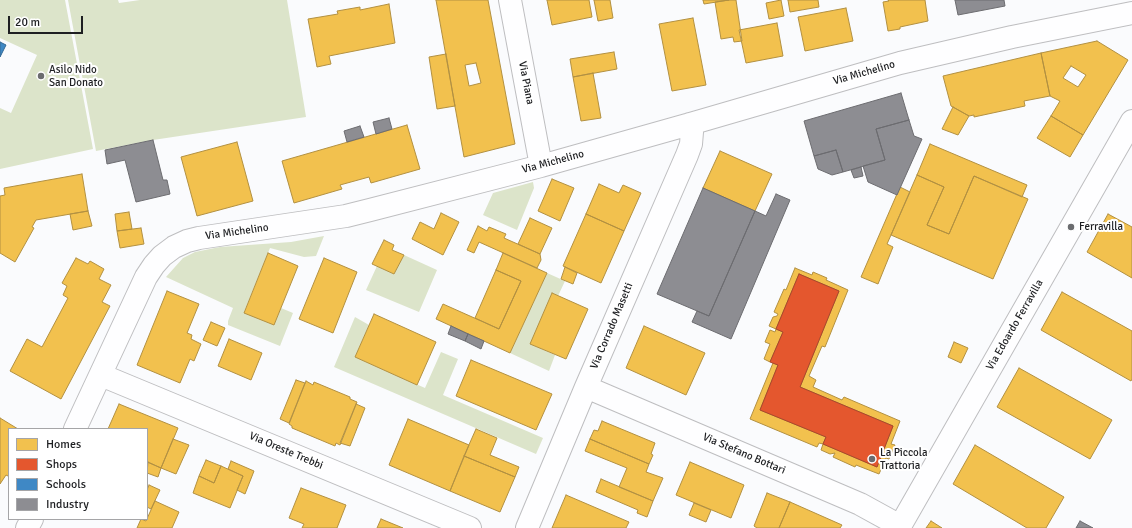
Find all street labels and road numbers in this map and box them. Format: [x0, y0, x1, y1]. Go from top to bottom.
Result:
street label: Via Michelino [832, 58, 896, 88]
street label: Via Piana [515, 60, 537, 106]
street label: Via Michelino [521, 147, 585, 177]
street label: Via Michelino [205, 221, 269, 243]
street label: Via Edoardo Ferravilla [984, 277, 1046, 373]
street label: Via Corrado Masetti [588, 281, 636, 371]
street label: Via Oreste Trebbi [247, 429, 325, 473]
street label: Via Stefano Bottari [701, 431, 787, 477]

